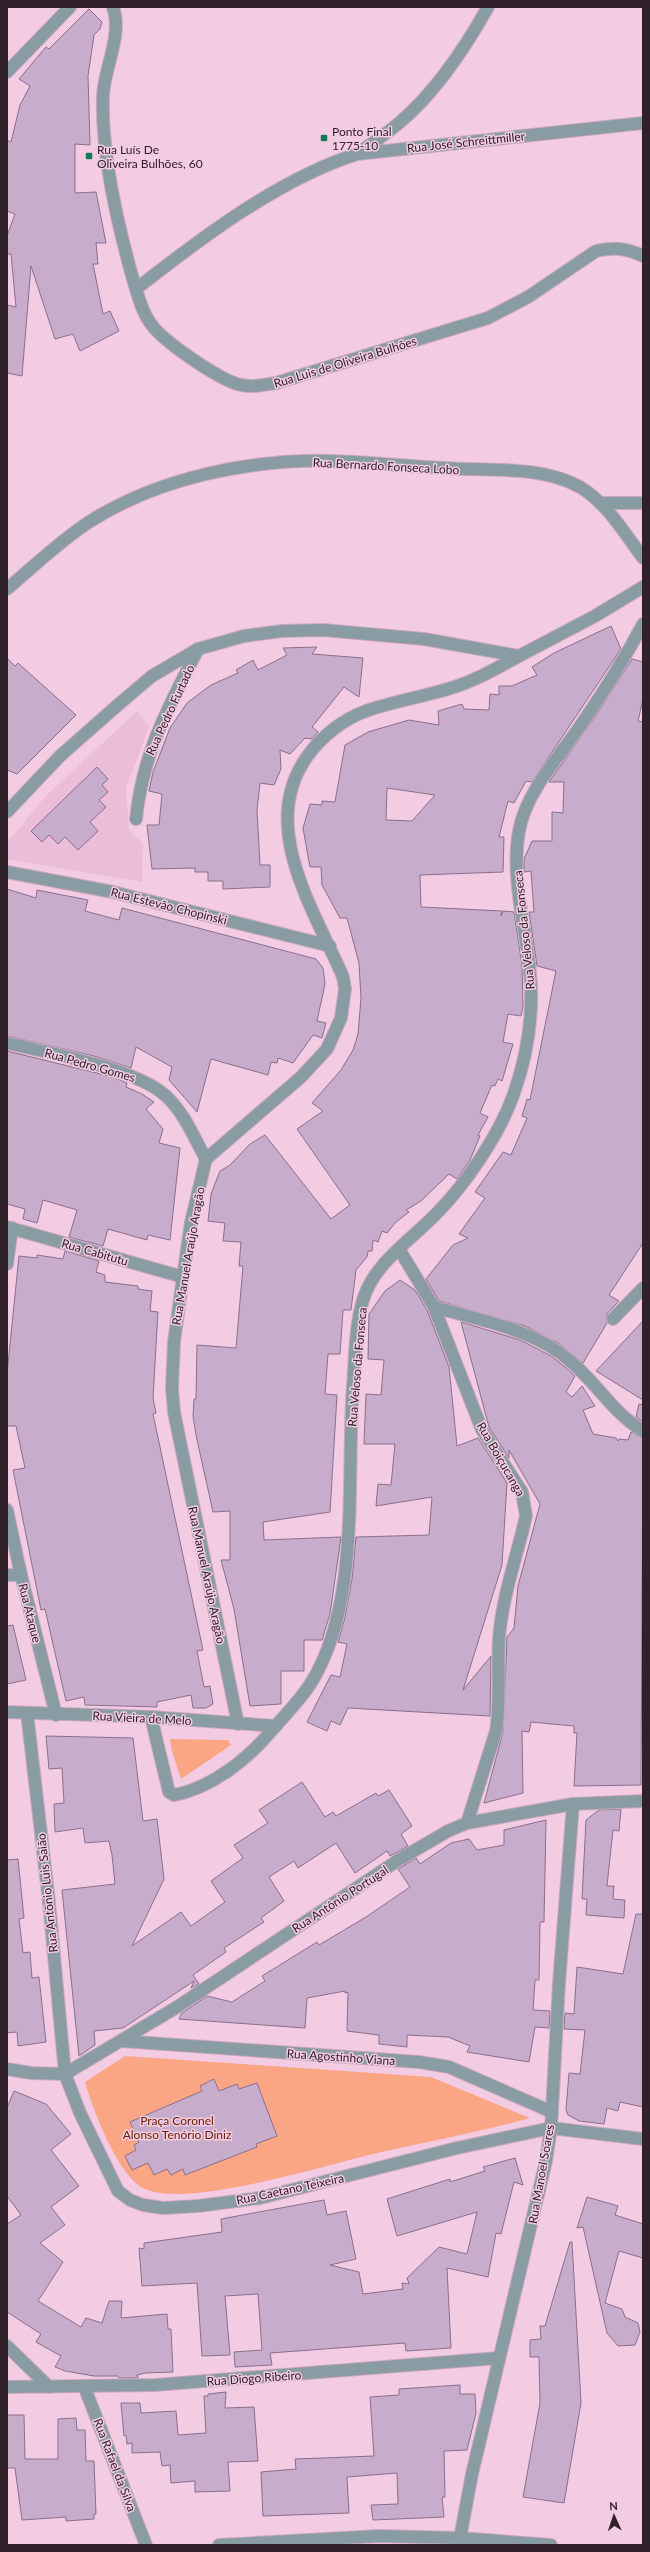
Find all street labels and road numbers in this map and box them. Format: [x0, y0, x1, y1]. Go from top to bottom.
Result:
street label: Rua José Schreittmiller [406, 128, 526, 156]
street label: Rua Luis de Oliveira Bulhões [272, 333, 418, 391]
street label: Rua Bernardo Fonseca Lobo [312, 455, 460, 477]
street label: Rua Pedro Furtado [142, 662, 198, 758]
street label: Rua Veloso da Fonseca [510, 870, 538, 990]
street label: Rua Estevão Chopinski [109, 884, 229, 928]
street label: Rua Pedro Gomes [43, 1045, 137, 1085]
street label: Rua Manuel Araújo Aragão [168, 1186, 208, 1326]
street label: Rua Cabitutu [60, 1235, 130, 1269]
street label: Rua Veloso da Fonseca [344, 1307, 370, 1427]
street label: Rua Boiçucanga [474, 1419, 528, 1499]
street label: Rua Manuel Araújo Aragão [185, 1505, 229, 1645]
street label: Rua Ataque [15, 1582, 45, 1644]
street label: Rua Vieira de Melo [92, 1708, 192, 1728]
street label: Rua Antônio Luis Saião [33, 1833, 61, 1953]
street label: Rua Antônio Portugal [289, 1862, 391, 1936]
street label: Rua Agostinho Viana [286, 2046, 396, 2068]
street label: Rua Manoel Soares [525, 2123, 557, 2225]
street label: Rua Caetano Teixeira [235, 2170, 345, 2208]
street label: Rua Diogo Ribeiro [206, 2367, 302, 2389]
street label: Rua Rafael da Silva [90, 2416, 140, 2514]

